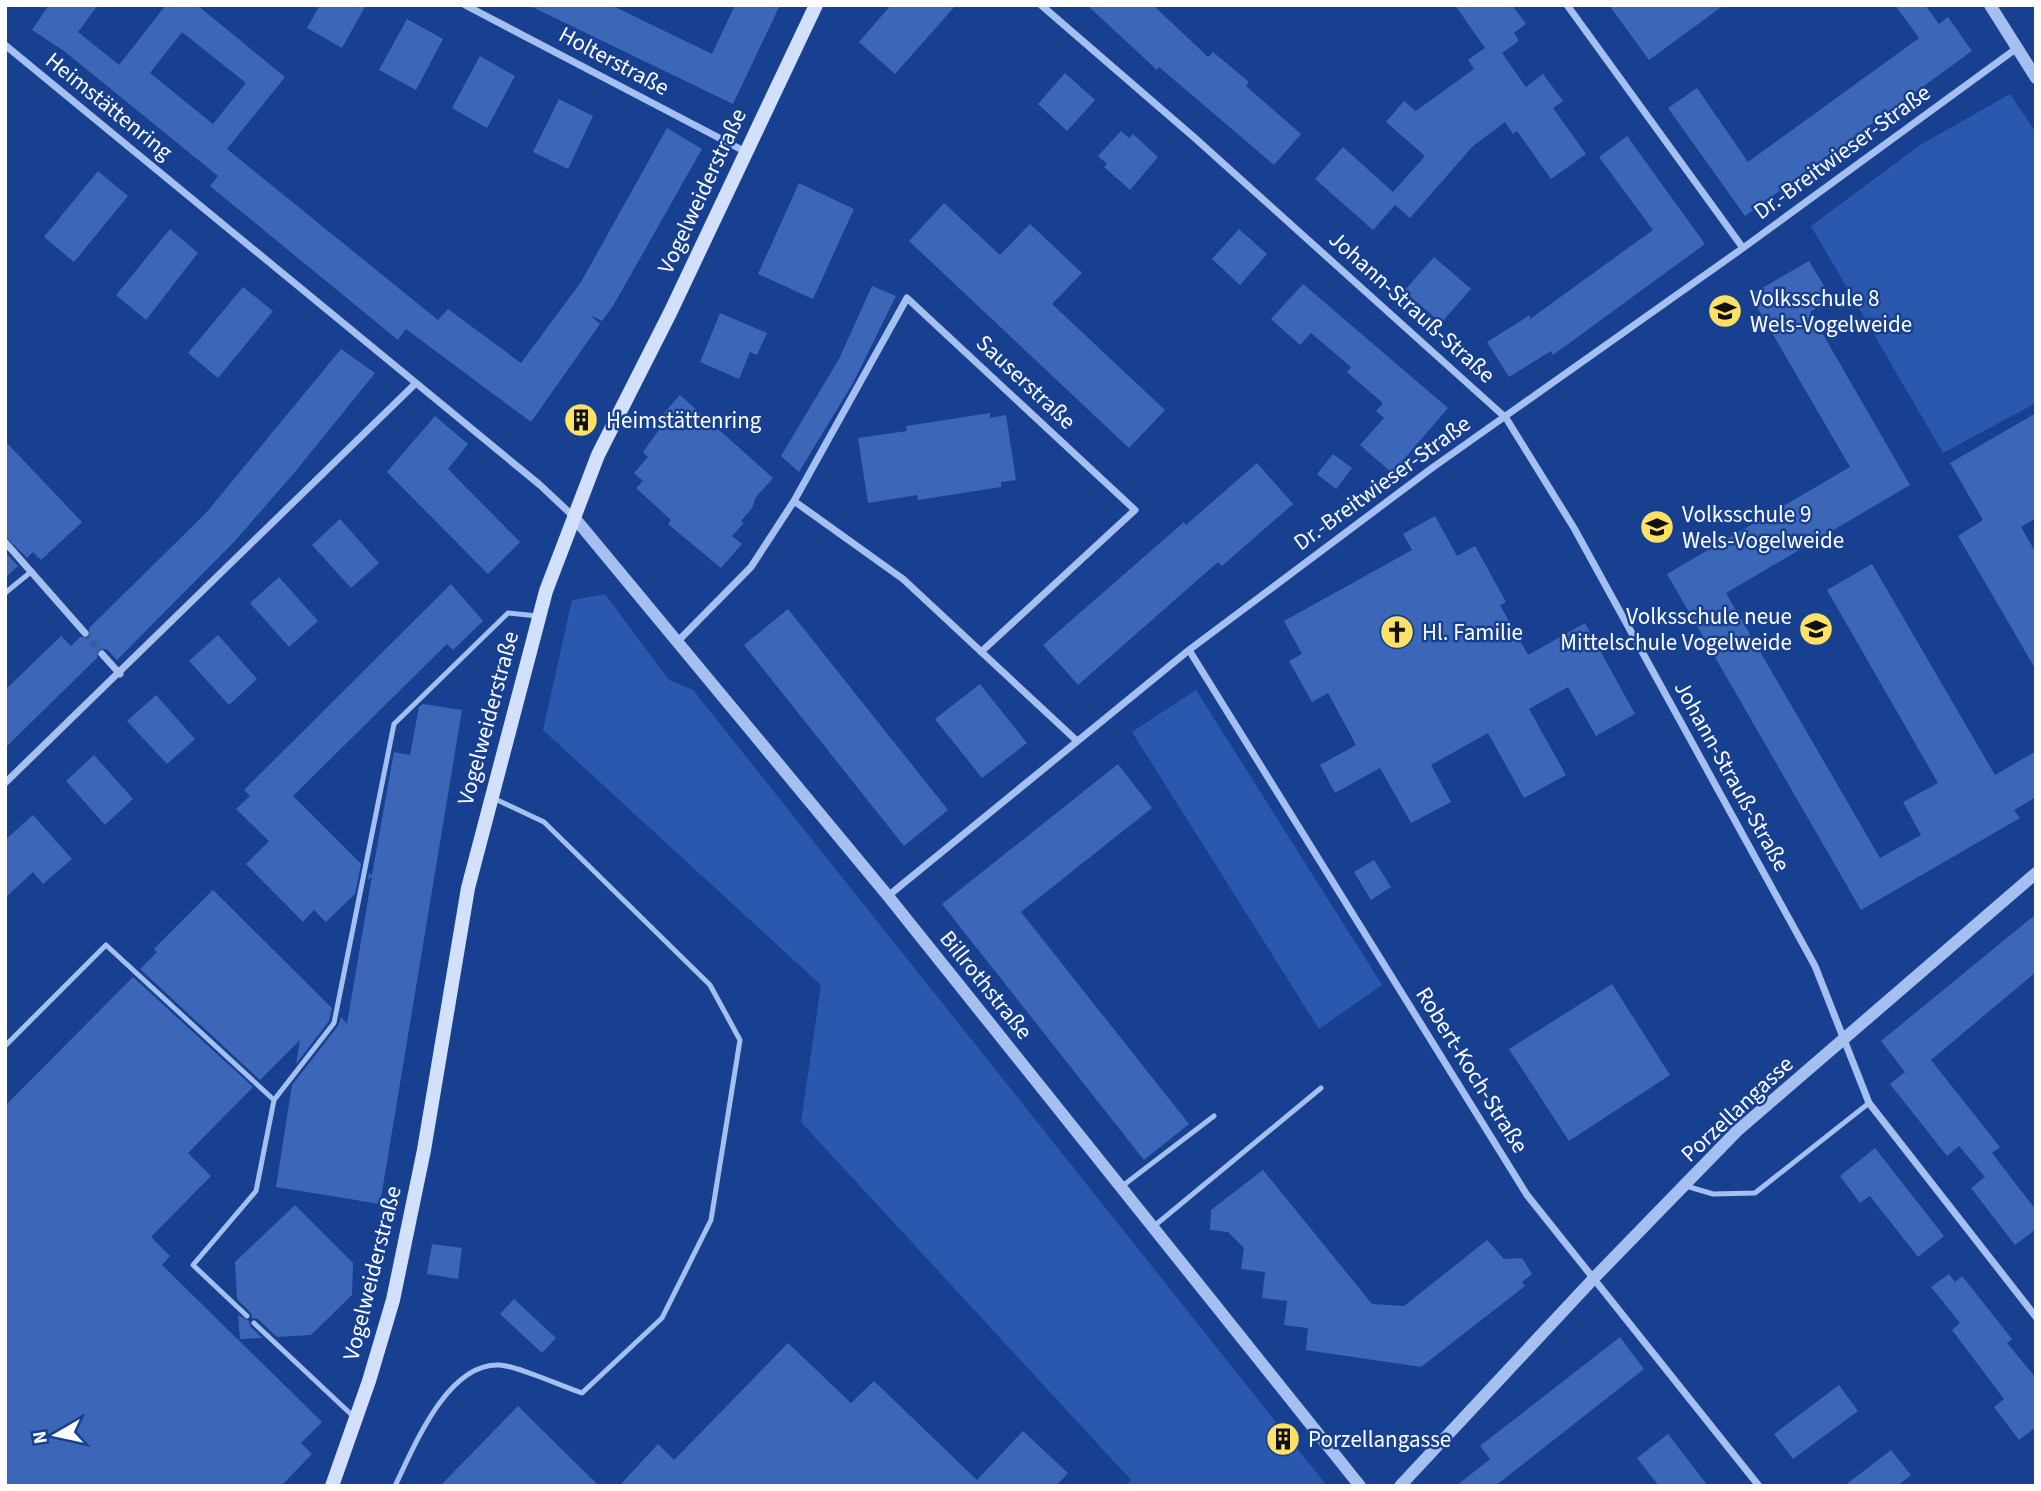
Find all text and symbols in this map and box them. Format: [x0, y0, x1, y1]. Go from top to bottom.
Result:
street label: Holterstraße [553, 18, 675, 104]
street label: Heimstättenring [38, 44, 180, 168]
street label: Dr.-Breitwieser-Straße [1747, 76, 1937, 228]
street label: Vogelweiderstraße [649, 103, 755, 279]
street label: Johann-Strauß-Straße [1322, 223, 1502, 391]
place label: Volksschule 8 Wels-Vogelweide [1750, 282, 1912, 341]
school or university icon: Volksschule 8 Wels-Vogelweide [1706, 292, 1744, 330]
street label: Sauserstraße [969, 327, 1083, 437]
building icon: Heimstättenring [562, 401, 600, 439]
place label: Heimstättenring [606, 404, 762, 437]
street label: Dr.-Breitwieser-Straße [1287, 407, 1477, 559]
place label: Volksschule 9 Wels-Vogelweide [1682, 498, 1844, 557]
school or university icon: Volksschule 9 Wels-Vogelweide [1638, 508, 1676, 546]
place label: Volksschule neue Mittelschule Vogelweide [1560, 600, 1792, 659]
school or university icon: Volksschule neue Mittelschule Vogelweide [1797, 610, 1835, 648]
church icon: Hl. Familie [1378, 613, 1416, 651]
place label: Hl. Familie [1422, 616, 1523, 649]
street label: Vogelweiderstraße [449, 627, 527, 809]
street label: Johann-Strauß-Straße [1666, 675, 1798, 877]
street label: Billrothstraße [932, 923, 1040, 1047]
street label: Robert-Koch-Straße [1408, 981, 1536, 1159]
street label: Porzellangasse [1673, 1048, 1801, 1170]
street label: Vogelweiderstraße [334, 1182, 410, 1364]
north arrow [21, 1400, 91, 1470]
building icon: Porzellangasse [1264, 1420, 1302, 1458]
place label: Porzellangasse [1308, 1423, 1451, 1456]
text: N [26, 1429, 55, 1446]

